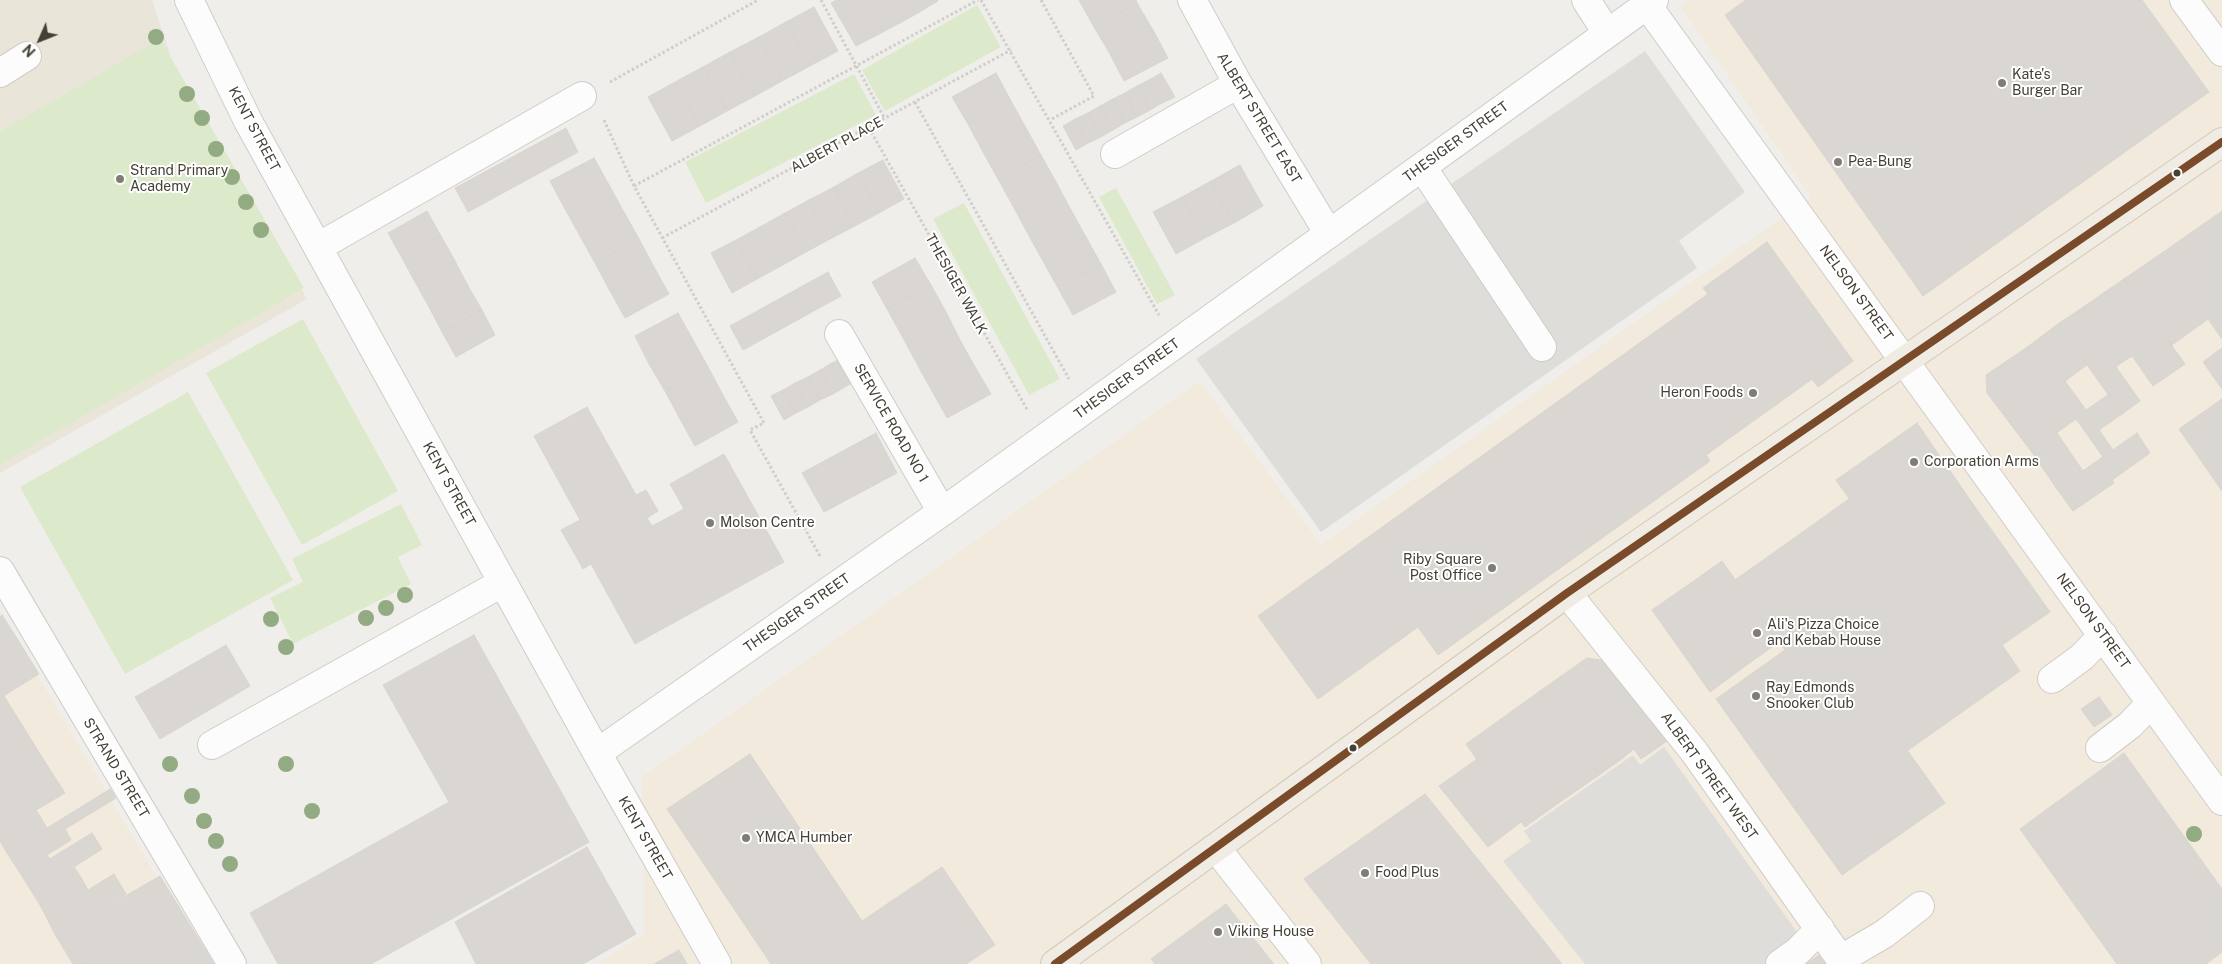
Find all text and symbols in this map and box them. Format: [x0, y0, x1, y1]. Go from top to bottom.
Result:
north arrow [15, 15, 65, 65]
text: N [20, 41, 39, 60]
street label: ALBERT STREET EAST [1213, 50, 1305, 186]
place label: Kate's Burger Bar [2012, 67, 2083, 100]
marker: Kate's Burger Bar [1996, 77, 2008, 89]
street label: KENT STREET [225, 84, 283, 174]
street label: THESIGER STREET [1400, 98, 1512, 186]
street label: ALBERT PLACE [788, 114, 886, 176]
place label: Pea-Bung [1848, 154, 1912, 170]
marker: Pea-Bung [1832, 156, 1844, 168]
place label: Strand Primary Academy [130, 163, 228, 196]
unlabelled marker [2172, 168, 2182, 178]
marker: Strand Primary Academy [114, 173, 126, 185]
street label: THESIGER WALK [921, 231, 991, 337]
street label: NELSON STREET [1816, 242, 1896, 344]
street label: THESIGER STREET [1071, 335, 1183, 423]
street label: SERVICE ROAD NO 1 [850, 361, 932, 485]
place label: Heron Foods [1660, 385, 1743, 401]
marker: Heron Foods [1747, 387, 1759, 399]
street label: KENT STREET [419, 439, 479, 529]
place label: Corporation Arms [1924, 454, 2039, 470]
marker: Corporation Arms [1908, 456, 1920, 468]
place label: Molson Centre [720, 515, 815, 531]
marker: Molson Centre [704, 517, 716, 529]
place label: Riby Square Post Office [1403, 552, 1482, 584]
marker: Riby Square Post Office [1486, 562, 1498, 574]
street label: THESIGER STREET [741, 570, 853, 656]
street label: NELSON STREET [2053, 570, 2133, 672]
place label: Ali's Pizza Choice and Kebab House [1767, 617, 1881, 650]
marker: Ali's Pizza Choice and Kebab House [1751, 627, 1763, 639]
place label: Ray Edmonds Snooker Club [1766, 680, 1854, 712]
marker: Ray Edmonds Snooker Club [1750, 690, 1762, 702]
street label: ALBERT STREET WEST [1657, 709, 1761, 843]
street label: STRAND STREET [80, 715, 152, 821]
unlabelled marker [1348, 743, 1358, 753]
street label: KENT STREET [614, 793, 676, 883]
place label: YMCA Humber [756, 830, 852, 846]
marker: YMCA Humber [740, 832, 752, 844]
place label: Food Plus [1375, 865, 1439, 881]
marker: Food Plus [1359, 867, 1371, 879]
place label: Viking House [1228, 924, 1314, 940]
marker: Viking House [1212, 926, 1224, 938]

